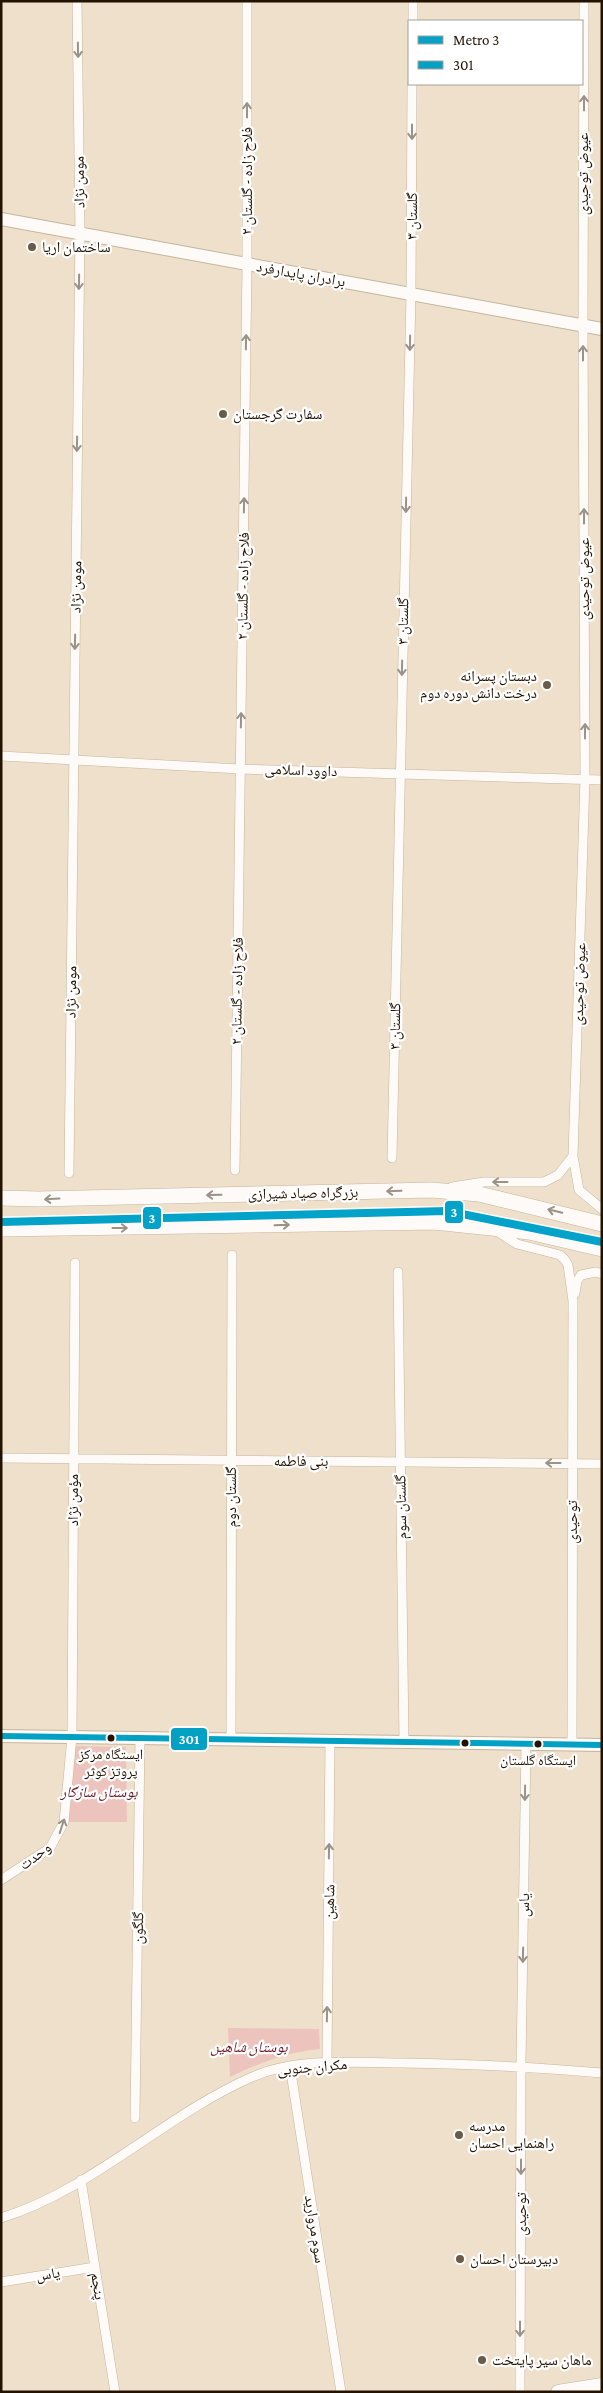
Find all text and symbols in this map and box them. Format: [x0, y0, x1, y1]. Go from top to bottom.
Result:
legend [408, 20, 583, 85]
text: Metro 3 [453, 32, 499, 48]
one-way arrow [73, 42, 83, 58]
text: 301 [453, 57, 474, 73]
one-way arrow [579, 95, 589, 112]
one-way arrow [242, 102, 252, 118]
one-way arrow [407, 124, 417, 140]
street label: فلاح زاده - گلستان ۲ [239, 127, 257, 235]
street label: عیوض توحیدی [575, 132, 593, 215]
street label: مومن نژاد [71, 156, 89, 208]
street label: گلستان ۳ [404, 192, 422, 240]
place label: ساختمان اریا [42, 239, 111, 257]
marker: ساختمان اریا [26, 241, 38, 253]
street label: برادران پایدارفرد [255, 258, 347, 292]
one-way arrow [74, 273, 84, 289]
one-way arrow [405, 334, 415, 351]
one-way arrow [241, 335, 251, 351]
one-way arrow [578, 345, 588, 362]
place label: سفارت گرجستان [233, 406, 323, 424]
marker: سفارت گرجستان [217, 408, 229, 420]
one-way arrow [73, 436, 82, 452]
one-way arrow [239, 497, 249, 514]
one-way arrow [401, 497, 411, 513]
one-way arrow [579, 508, 589, 524]
street label: فلاح زاده - گلستان ۲ [234, 532, 254, 640]
street label: عیوض توحیدی [576, 537, 594, 620]
street label: مومن نژاد [68, 561, 86, 613]
street label: گلستان ۳ [395, 597, 413, 645]
one-way arrow [70, 633, 80, 649]
one-way arrow [397, 660, 407, 676]
place label: دبستان پسرانه درخت دانش دوره دوم [420, 668, 537, 703]
marker: دبستان پسرانه درخت دانش دوره دوم [541, 679, 553, 691]
one-way arrow [236, 712, 246, 728]
one-way arrow [580, 723, 590, 739]
street label: داوود اسلامی [264, 761, 338, 781]
street label: فلاح زاده - گلستان ۲ [228, 937, 248, 1045]
street label: عیوض توحیدی [570, 942, 590, 1026]
street label: مومن نژاد [63, 966, 81, 1018]
street label: گلستان ۳ [387, 1002, 405, 1050]
one-way arrow [493, 1177, 509, 1187]
street label: بزرگراه صیاد شیرازی [248, 1184, 359, 1204]
one-way arrow [387, 1187, 403, 1196]
one-way arrow [207, 1190, 223, 1200]
one-way arrow [44, 1194, 60, 1203]
line badge: 3 [444, 1200, 464, 1224]
text: 3 [451, 1204, 458, 1220]
line badge: 3 [142, 1206, 162, 1230]
one-way arrow [547, 1206, 563, 1216]
text: 3 [149, 1210, 156, 1226]
one-way arrow [274, 1220, 290, 1229]
one-way arrow [112, 1223, 128, 1233]
street label: بنی فاطمه [274, 1453, 328, 1471]
one-way arrow [545, 1458, 562, 1468]
street label: گلستان دوم [223, 1466, 241, 1528]
street label: مؤمن نژاد [65, 1474, 83, 1526]
street label: گلستان سوم [392, 1474, 412, 1540]
street label: توحیدی [564, 1500, 582, 1544]
line badge: 301 [170, 1727, 208, 1751]
text: 301 [179, 1731, 199, 1747]
marker: ایستگاه مرکز پروتز کوثر [106, 1733, 116, 1743]
unlabelled marker [460, 1738, 470, 1748]
marker: ایستگاه گلستان [533, 1739, 543, 1749]
place label: ایستگاه مرکز پروتز کوثر [78, 1746, 143, 1780]
place label: ایستگاه گلستان [500, 1752, 576, 1769]
park label: بوستان سازگار [59, 1784, 138, 1801]
one-way arrow [520, 1784, 530, 1800]
one-way arrow [58, 1819, 67, 1834]
street label: وحدت [16, 1839, 54, 1874]
one-way arrow [324, 1843, 334, 1860]
street label: شاهین [321, 1884, 339, 1920]
street label: یاس [516, 1892, 534, 1917]
street label: گلگون [130, 1911, 148, 1944]
one-way arrow [518, 1946, 528, 1963]
one-way arrow [322, 2006, 332, 2022]
park label: بوستان شاهین [210, 2039, 289, 2056]
street label: مکران جنوبی [276, 2056, 348, 2080]
place label: مدرسه راهنمایی احسان [469, 2118, 554, 2153]
marker: مدرسه راهنمایی احسان [453, 2129, 465, 2141]
one-way arrow [516, 2158, 526, 2174]
street label: توحیدی [513, 2192, 531, 2236]
street label: سوم مروارید [300, 2194, 328, 2265]
place label: دبیرستان احسان [470, 2251, 558, 2269]
marker: دبیرستان احسان [454, 2253, 466, 2265]
street label: یاس [35, 2264, 62, 2286]
street label: پنجم [86, 2271, 108, 2301]
one-way arrow [515, 2320, 525, 2337]
place label: ماهان سیر پایتخت [492, 2352, 592, 2370]
marker: ماهان سیر پایتخت [476, 2354, 488, 2366]

